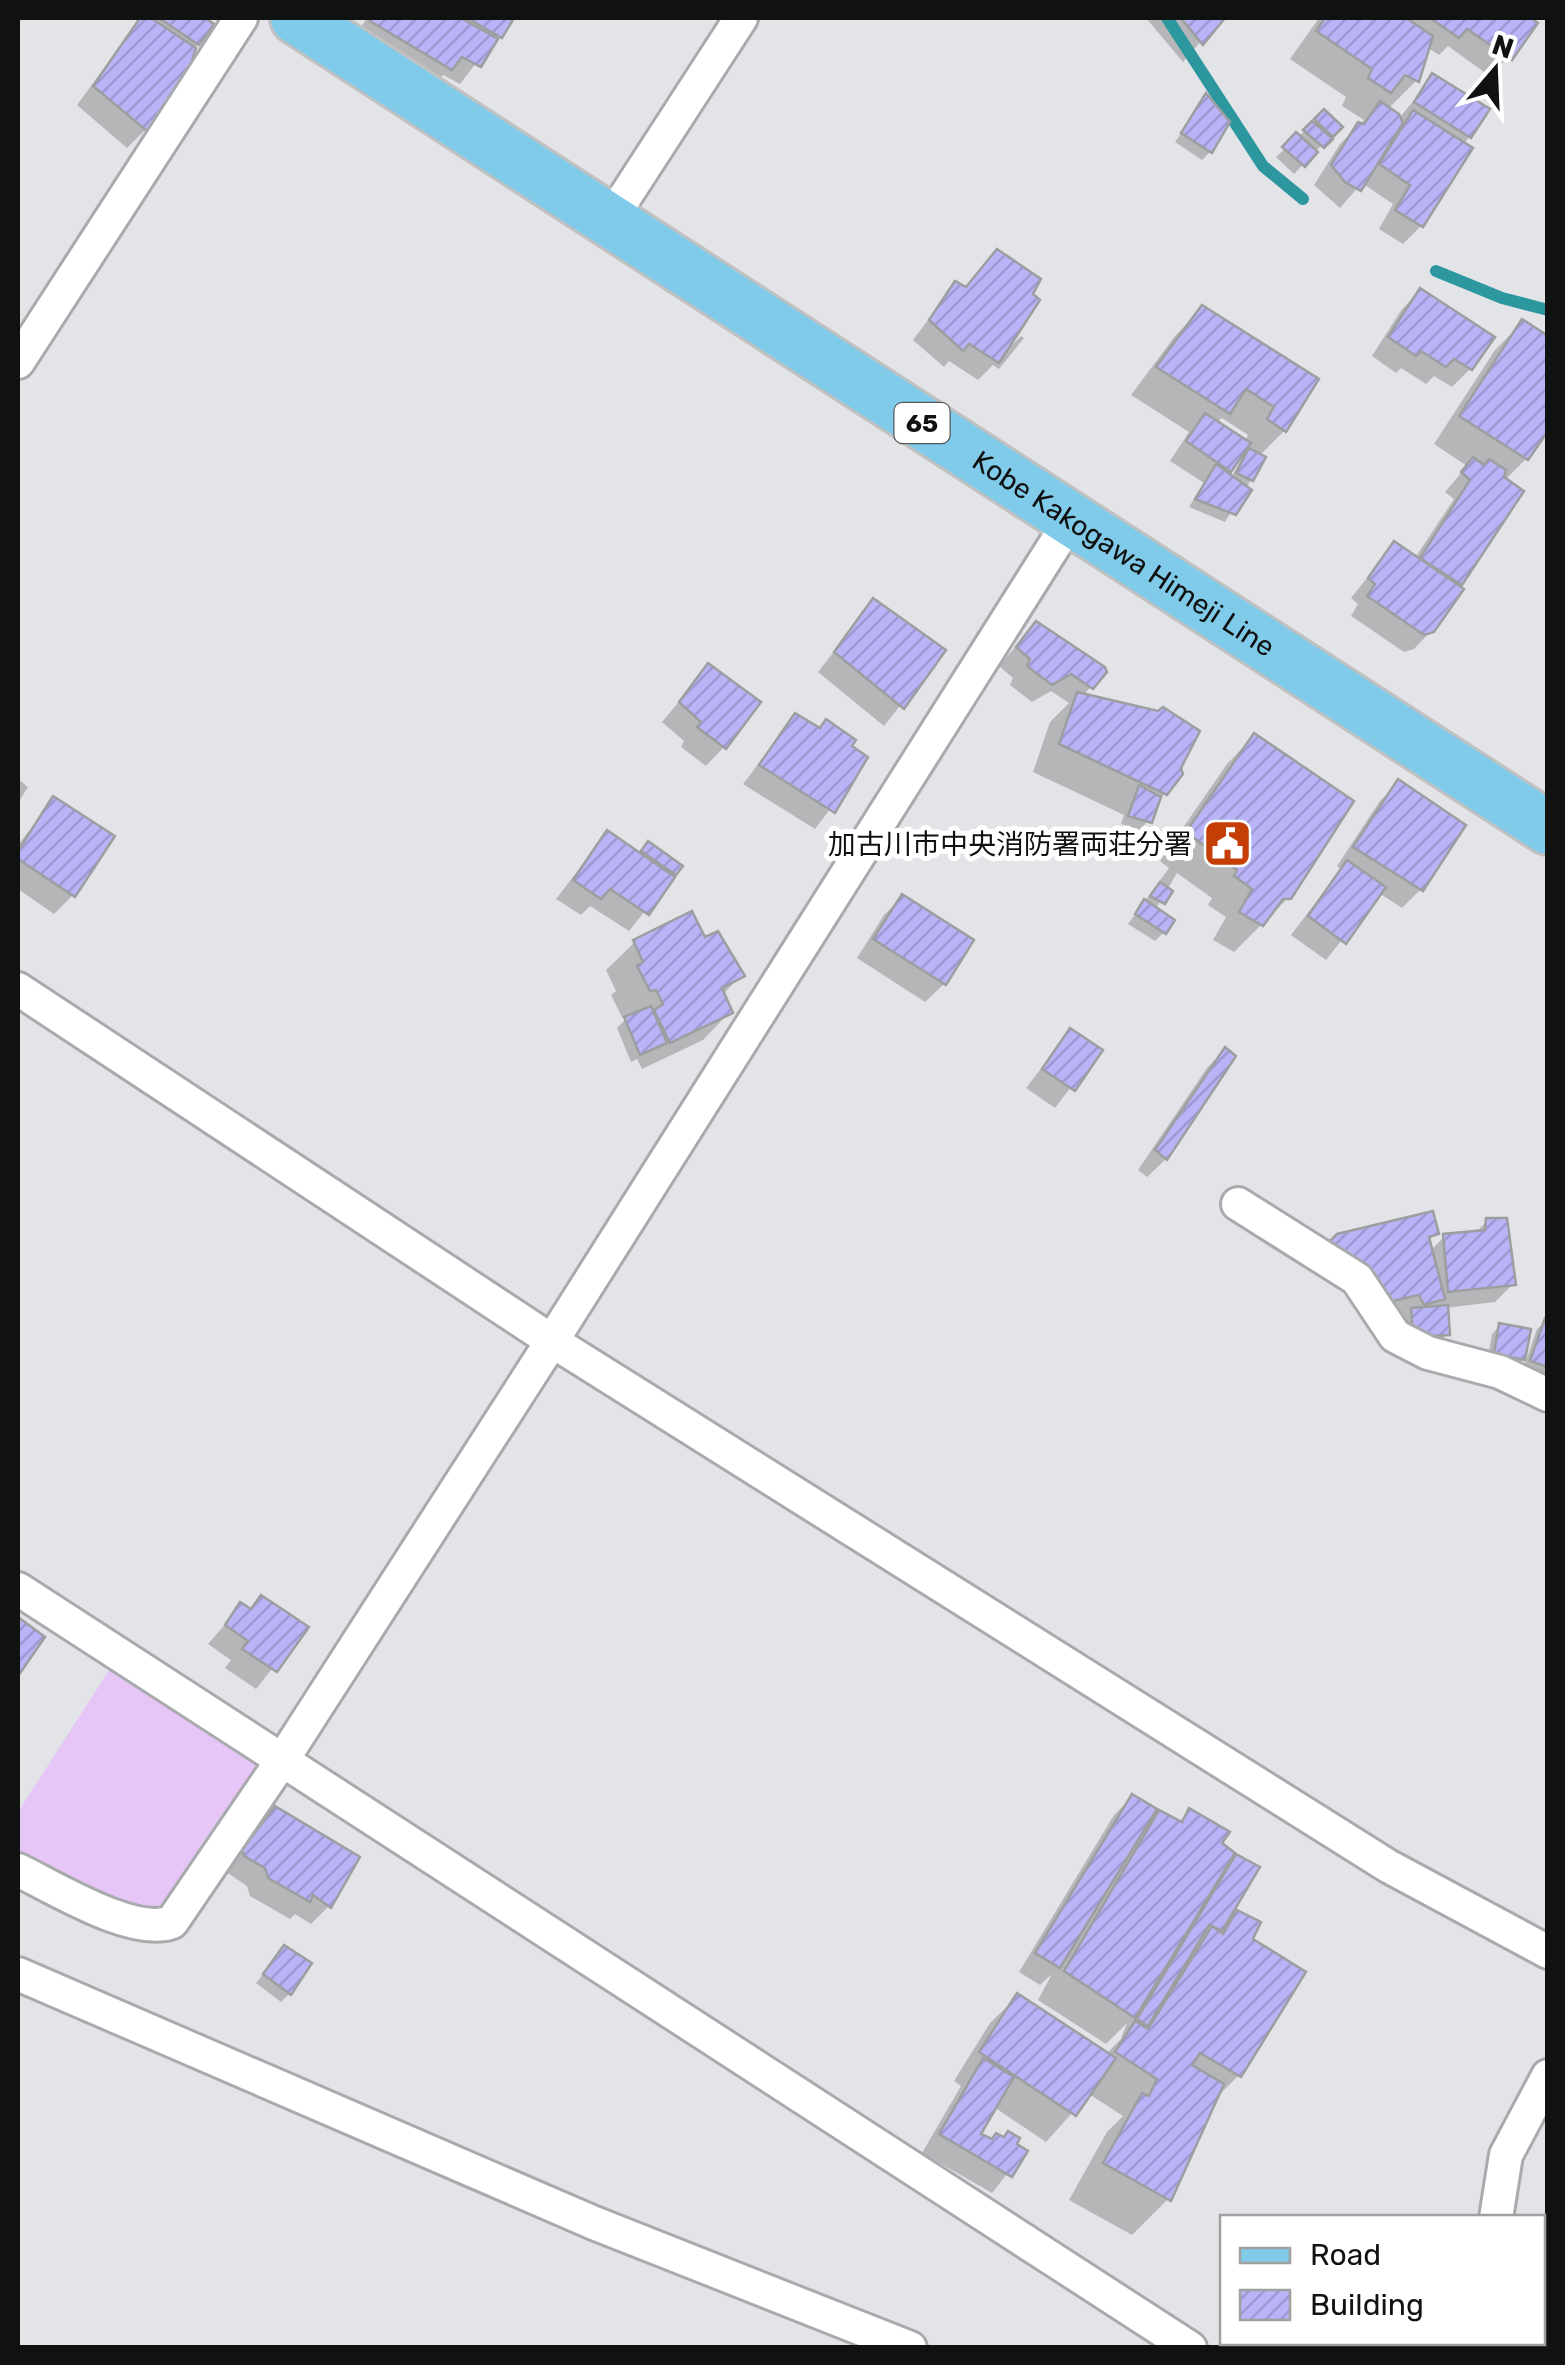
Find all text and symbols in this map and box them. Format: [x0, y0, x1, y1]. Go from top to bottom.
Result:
north arrow [1445, 20, 1545, 120]
text: N [1488, 28, 1518, 66]
road number: 65 [894, 403, 950, 443]
street label: Kobe Kakogawa Himeji Line [967, 444, 1281, 663]
public building icon: 加古川市中央消防署両荘分署 [1201, 818, 1253, 870]
place label: 加古川市中央消防署両荘分署 [828, 828, 1192, 861]
legend [1220, 2215, 1545, 2345]
text: Road [1310, 2237, 1381, 2273]
text: Building [1310, 2287, 1424, 2323]

